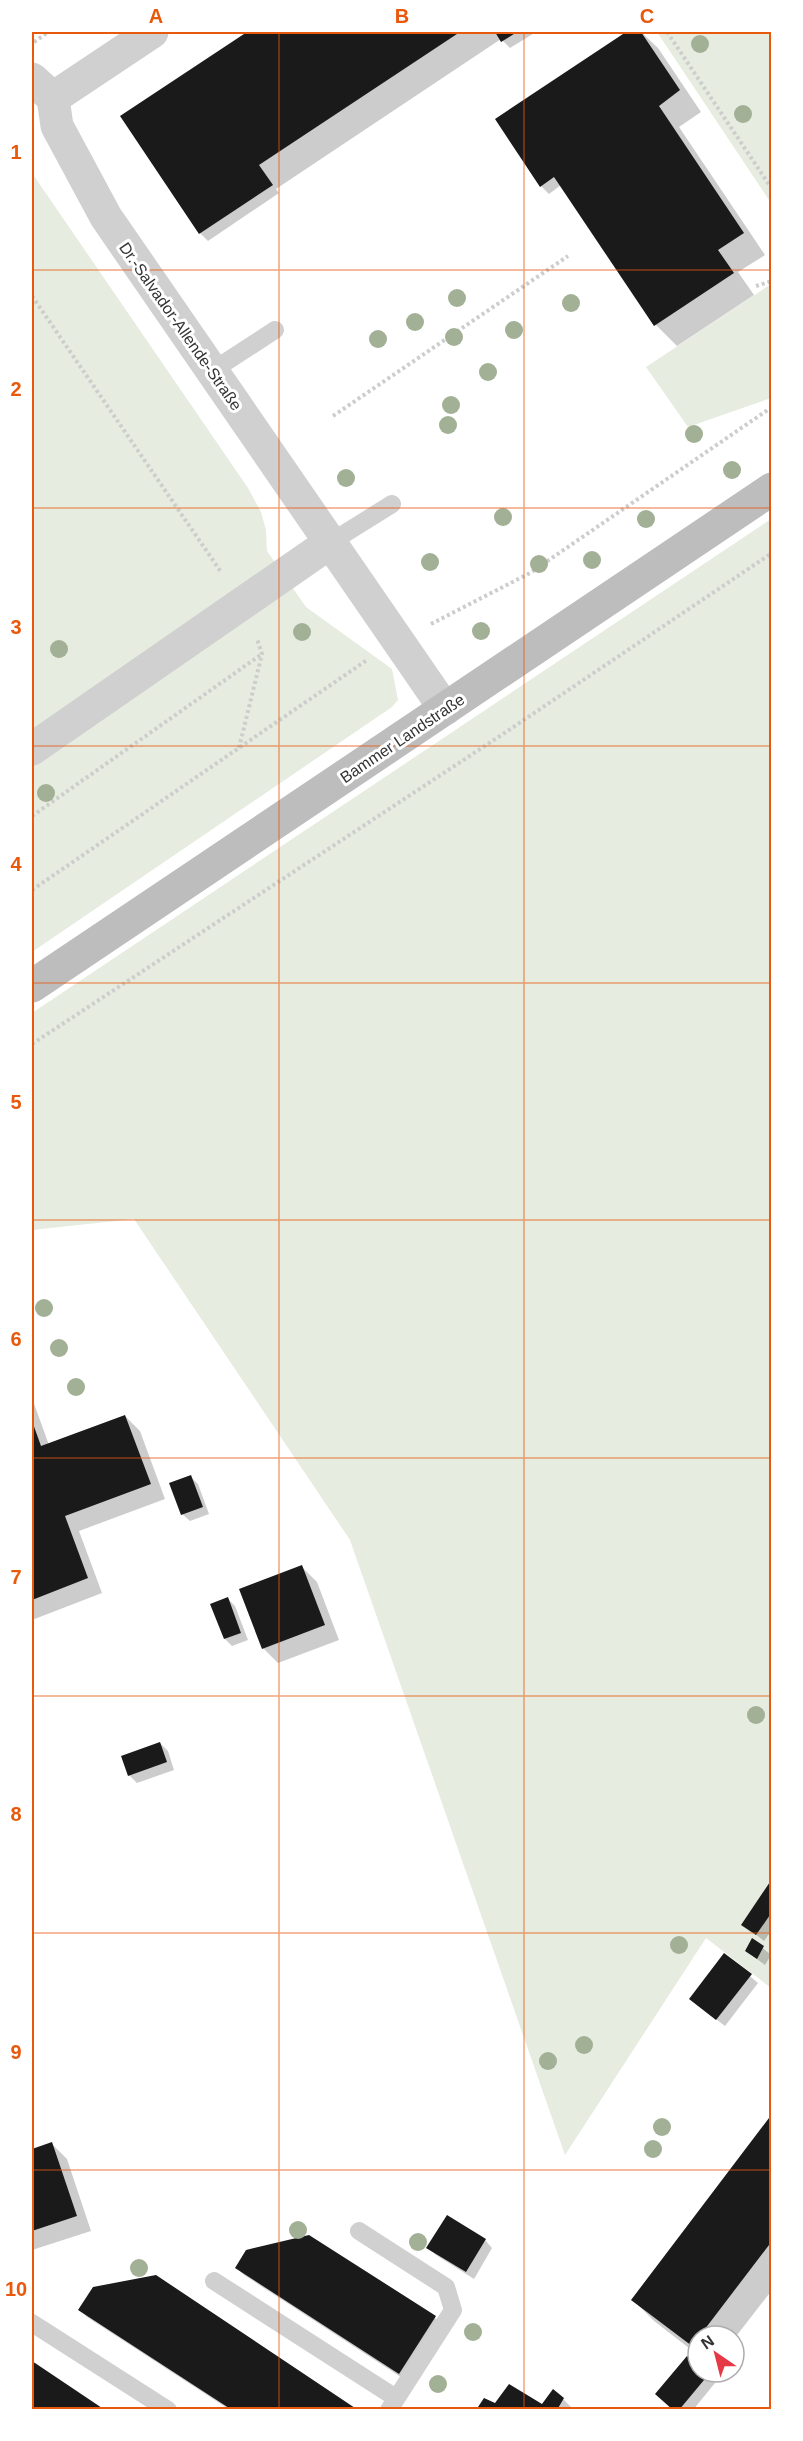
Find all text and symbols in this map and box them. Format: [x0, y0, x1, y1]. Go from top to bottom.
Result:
text: A [149, 5, 163, 27]
text: B [395, 5, 409, 27]
text: C [640, 5, 654, 27]
text: 1 [10, 141, 22, 163]
street label: Dr.-Salvador-Allende-Straße [116, 239, 245, 414]
text: 2 [10, 378, 22, 400]
text: 3 [10, 616, 22, 638]
street label: Bammer Landstraße [337, 691, 468, 786]
text: 4 [10, 853, 22, 875]
text: 5 [10, 1091, 22, 1113]
text: 6 [10, 1328, 22, 1350]
text: 7 [10, 1566, 22, 1588]
text: 8 [10, 1803, 22, 1825]
text: 9 [10, 2041, 22, 2063]
text: 10 [5, 2278, 27, 2300]
north arrow [686, 2324, 746, 2384]
text: N [698, 2332, 717, 2352]

